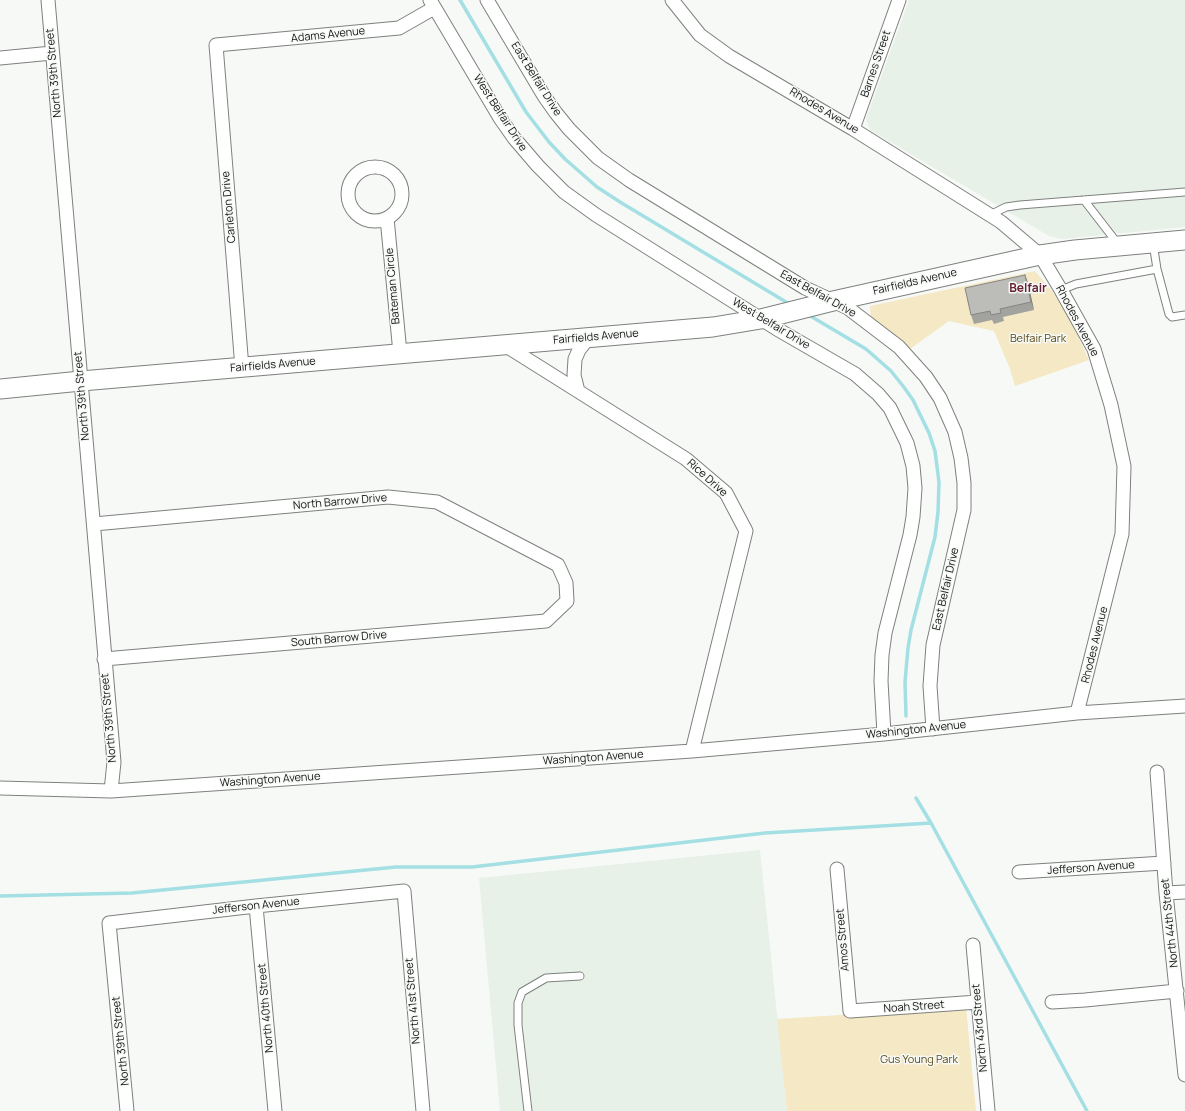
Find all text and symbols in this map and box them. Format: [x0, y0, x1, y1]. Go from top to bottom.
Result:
street label: Adams Avenue [290, 25, 366, 45]
street label: North 39th Street [44, 28, 64, 118]
street label: Barnes Street [858, 29, 894, 99]
street label: East Belfair Drive [508, 40, 564, 118]
street label: West Belfair Drive [470, 72, 530, 154]
street label: Rhodes Avenue [787, 85, 861, 137]
street label: Carleton Drive [219, 171, 239, 243]
street label: Bateman Circle [383, 247, 403, 325]
street label: Fairfields Avenue [872, 266, 958, 298]
street label: East Belfair Drive [778, 268, 858, 320]
district label: Belfair [1009, 282, 1047, 296]
street label: Rhodes Avenue [1053, 283, 1101, 359]
street label: West Belfair Drive [730, 296, 812, 352]
street label: Fairfields Avenue [553, 327, 639, 347]
park label: Belfair Park [1010, 332, 1066, 346]
street label: North 39th Street [72, 351, 92, 441]
street label: Fairfields Avenue [230, 355, 316, 375]
street label: Rice Drive [684, 456, 730, 500]
street label: North Barrow Drive [292, 491, 388, 513]
street label: East Belfair Drive [930, 546, 962, 632]
street label: Rhodes Avenue [1079, 605, 1111, 685]
street label: South Barrow Drive [290, 628, 388, 650]
street label: North 39th Street [99, 673, 119, 763]
street label: Washington Avenue [865, 718, 967, 742]
street label: Washington Avenue [542, 748, 644, 768]
street label: Washington Avenue [219, 770, 321, 790]
street label: Jefferson Avenue [1047, 858, 1135, 878]
street label: North 44th Street [1159, 878, 1181, 968]
street label: Jefferson Avenue [212, 895, 300, 917]
street label: Amos Street [834, 908, 852, 972]
street label: North 41st Street [403, 957, 423, 1045]
street label: North 40th Street [256, 963, 276, 1053]
street label: North 43rd Street [970, 983, 990, 1073]
street label: North 39th Street [110, 996, 132, 1086]
street label: Noah Street [883, 998, 945, 1016]
park label: Gus Young Park [880, 1053, 958, 1067]

